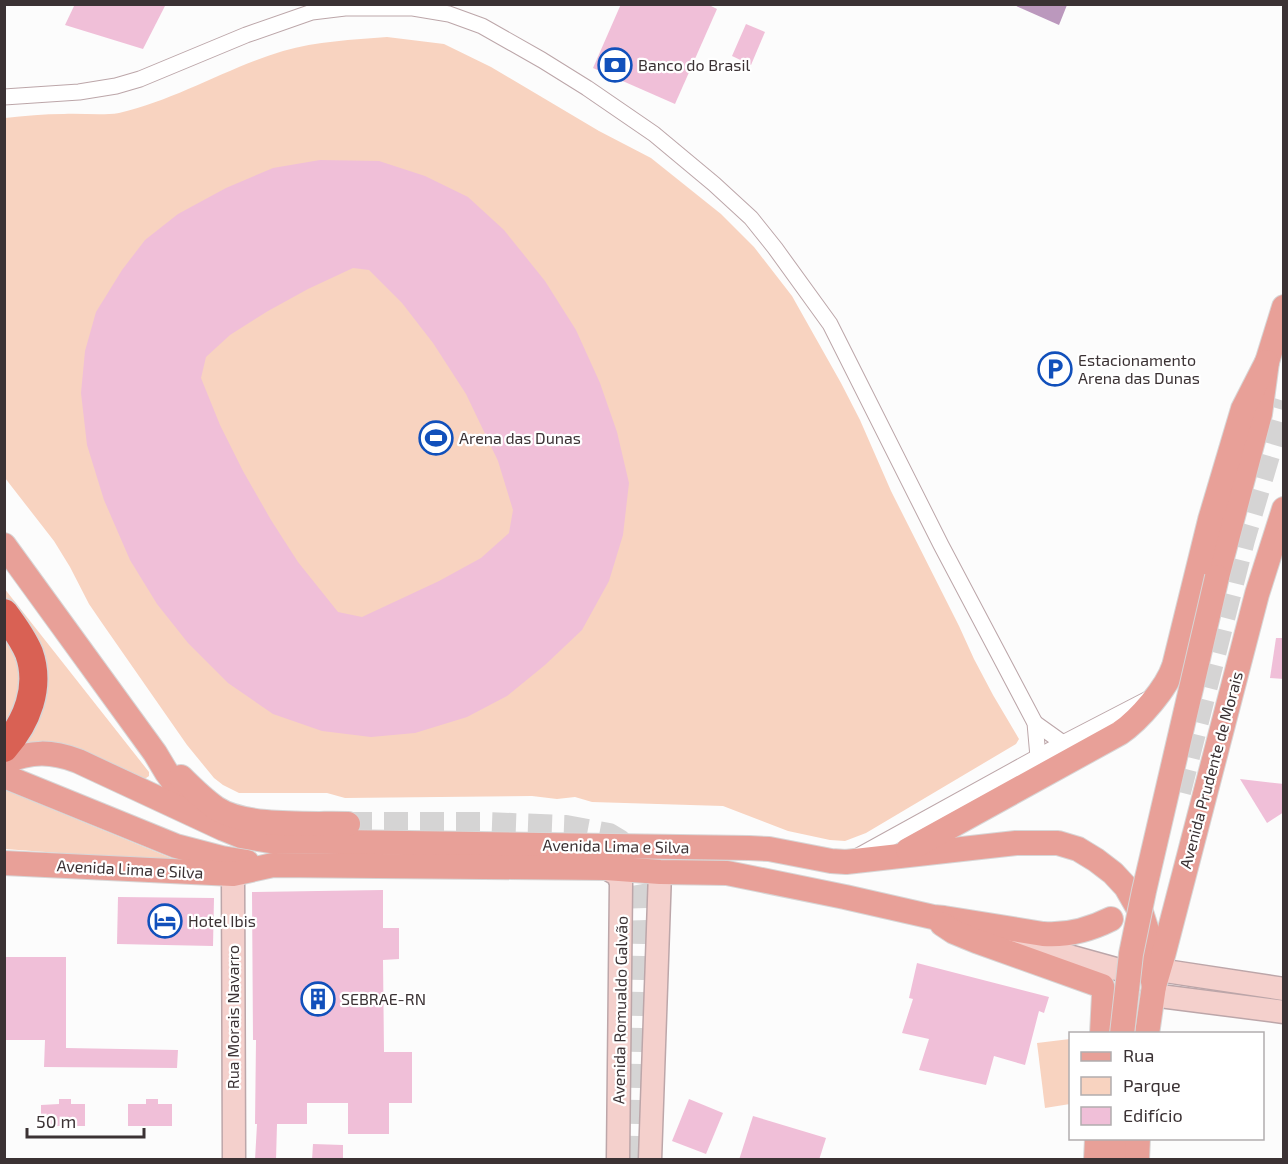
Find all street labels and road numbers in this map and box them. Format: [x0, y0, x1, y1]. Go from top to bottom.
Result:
street label: Avenida Prudente de Morais [1175, 669, 1246, 871]
street label: Avenida Lima e Silva [543, 835, 689, 856]
street label: Avenida Lima e Silva [56, 855, 204, 882]
street label: Avenida Romualdo Galvão [608, 916, 631, 1104]
street label: Rua Morais Navarro [223, 945, 242, 1089]

